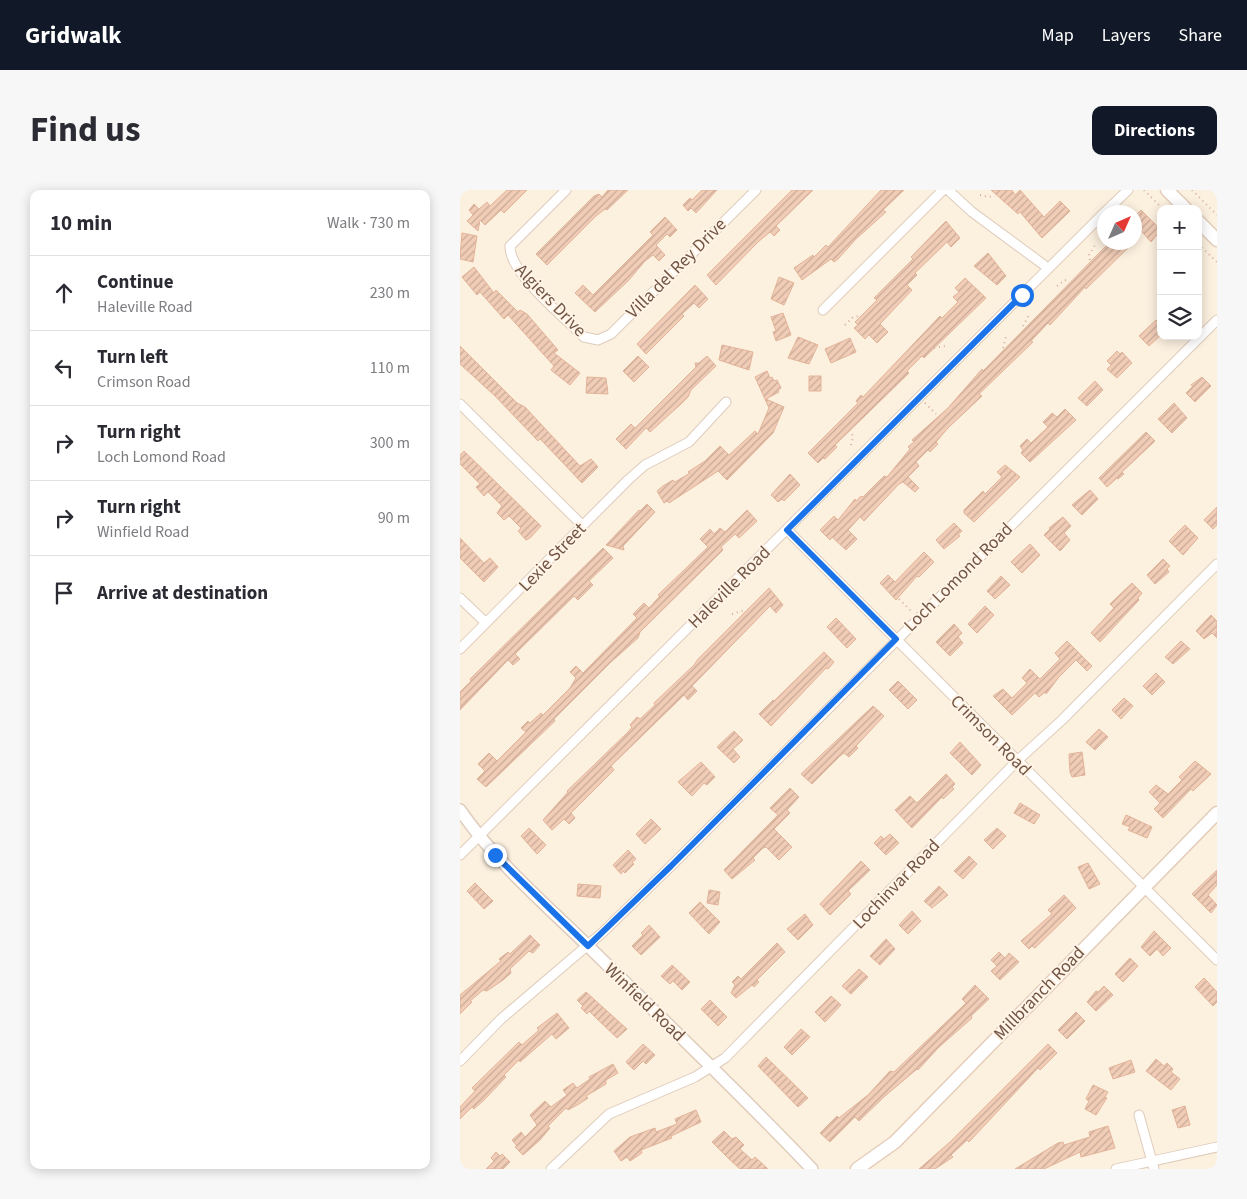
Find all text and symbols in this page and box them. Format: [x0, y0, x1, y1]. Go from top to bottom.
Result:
text: Gridwalk [25, 18, 121, 53]
text: Map [1042, 23, 1074, 48]
text: Layers [1102, 23, 1151, 48]
text: Share [1179, 23, 1222, 48]
text: Find us [30, 105, 140, 155]
button: Directions [1092, 106, 1217, 155]
north arrow [1097, 205, 1142, 250]
map controls [1157, 205, 1202, 340]
button: + [1157, 205, 1202, 250]
text: 10 min [50, 208, 112, 238]
text: Walk · 730 m [327, 212, 410, 234]
street label: Villa del Rey Drive [621, 213, 732, 324]
button: − [1157, 250, 1202, 295]
street label: Algiers Drive [509, 258, 592, 343]
text: Continue [97, 269, 174, 296]
icon: ahead [50, 279, 78, 307]
text: 230 m [370, 282, 410, 304]
route start [1011, 284, 1034, 307]
button: layers [1157, 295, 1202, 340]
text: Haleville Road [97, 296, 193, 318]
text: Turn left [97, 344, 168, 371]
icon: left [50, 354, 78, 382]
text: 110 m [370, 357, 410, 379]
text: Crimson Road [97, 371, 191, 393]
text: Turn right [97, 419, 181, 446]
icon: right [50, 429, 78, 457]
text: 300 m [370, 432, 410, 454]
text: Loch Lomond Road [97, 446, 226, 468]
text: Turn right [97, 494, 181, 521]
icon: right [50, 504, 78, 532]
text: 90 m [378, 507, 410, 529]
street label: Lexie Street [513, 517, 592, 597]
street label: Loch Lomond Road [898, 517, 1018, 637]
text: Winfield Road [97, 521, 189, 543]
street label: Haleville Road [682, 540, 776, 634]
icon: arrive [50, 579, 78, 607]
text: Arrive at destination [97, 580, 268, 607]
street label: Crimson Road [945, 689, 1037, 781]
street label: Lochinvar Road [847, 834, 946, 935]
route end [484, 844, 507, 867]
street label: Millbranch Road [988, 941, 1091, 1046]
street label: Winfield Road [599, 957, 691, 1047]

